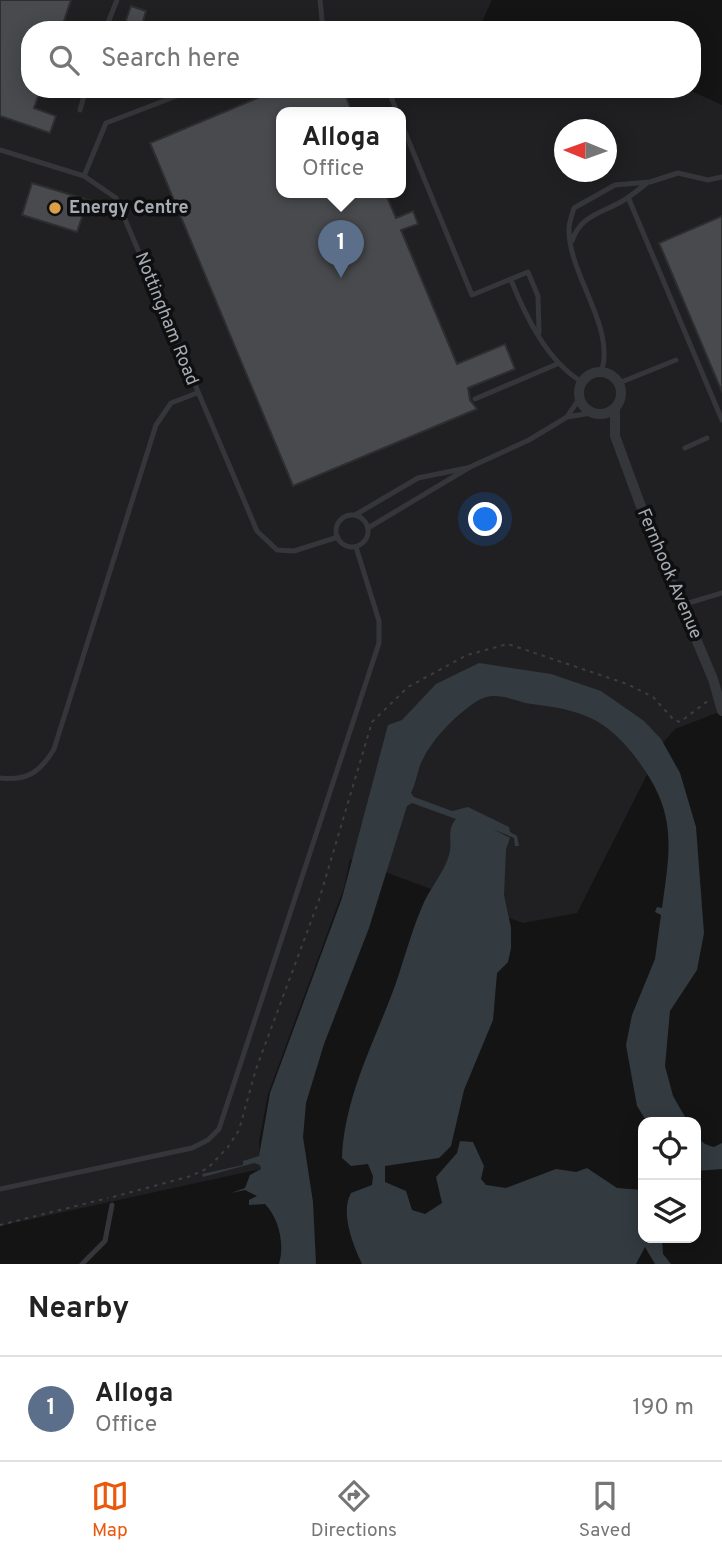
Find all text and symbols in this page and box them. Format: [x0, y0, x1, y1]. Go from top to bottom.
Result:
search box [21, 21, 701, 98]
icon: search [45, 41, 83, 79]
text: Search here [101, 43, 240, 76]
popup [276, 107, 406, 198]
north arrow [554, 119, 617, 182]
text: Alloga [302, 122, 380, 155]
text: Office [302, 155, 364, 184]
place label: Energy Centre [69, 197, 188, 220]
marker: Energy Centre [47, 200, 63, 216]
pin: 1 [318, 220, 364, 278]
street label: Nottingham Road [129, 249, 203, 389]
your location [468, 502, 502, 536]
street label: Fernhook Avenue [631, 505, 707, 643]
map controls [638, 1117, 701, 1243]
button: locate [638, 1117, 701, 1180]
button: layers [638, 1180, 701, 1243]
text: Nearby [28, 1291, 129, 1328]
text: Alloga [95, 1378, 173, 1411]
text: 1 [46, 1394, 56, 1423]
text: 190 m [632, 1394, 694, 1423]
text: Office [95, 1411, 157, 1440]
tab: Map [91, 1477, 129, 1543]
tab: Directions [311, 1477, 397, 1543]
tab: Saved [579, 1477, 631, 1543]

